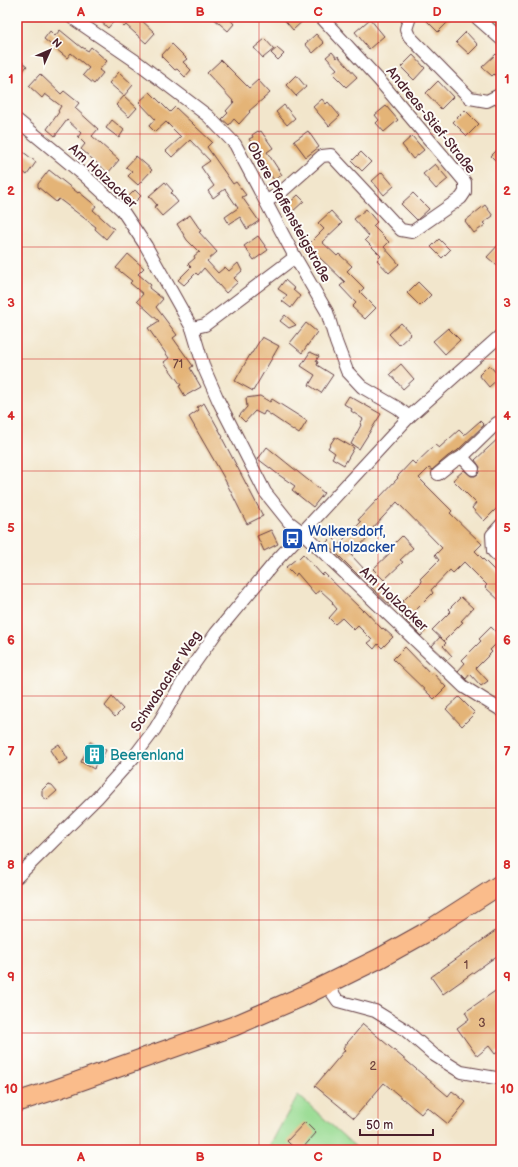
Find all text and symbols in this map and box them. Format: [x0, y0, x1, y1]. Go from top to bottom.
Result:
text: A [76, 4, 85, 20]
text: B [195, 4, 205, 20]
text: C [313, 4, 323, 20]
text: D [432, 4, 442, 20]
north arrow [30, 30, 70, 70]
text: N [49, 36, 64, 51]
street label: Andreas-Stief-Straße [383, 63, 479, 177]
text: 1 [8, 71, 14, 87]
text: 1 [504, 71, 510, 87]
street label: Obere Pfaffensteigstraße [243, 139, 335, 285]
street label: Am Holzacker [65, 140, 141, 213]
text: 2 [7, 183, 15, 199]
text: 2 [503, 183, 511, 199]
text: 3 [7, 295, 15, 311]
text: 3 [503, 295, 511, 311]
house number: 71 [173, 357, 183, 372]
text: 4 [7, 408, 15, 424]
text: 4 [503, 408, 511, 424]
text: 5 [7, 520, 15, 536]
text: 5 [503, 520, 511, 536]
place label: Wolkersdorf, Am Holzacker [308, 523, 396, 556]
bus stop icon: Wolkersdorf, Am Holzacker [279, 526, 305, 552]
street label: Am Holzacker [356, 563, 432, 636]
street label: Schwabacher Weg [127, 627, 205, 735]
text: 6 [7, 632, 15, 648]
text: 6 [503, 632, 511, 648]
building icon: Beerenland [81, 742, 107, 768]
text: 7 [7, 744, 15, 760]
text: 7 [503, 744, 511, 760]
place label: Beerenland [110, 747, 184, 764]
text: 8 [7, 857, 15, 873]
text: 8 [503, 857, 511, 873]
house number: 1 [464, 958, 468, 973]
text: 9 [7, 969, 15, 985]
text: 9 [503, 969, 511, 985]
house number: 3 [478, 1016, 486, 1031]
house number: 2 [369, 1059, 377, 1074]
text: 10 [4, 1081, 18, 1097]
text: 10 [500, 1081, 514, 1097]
scale bar [360, 1111, 433, 1137]
text: 50 m [366, 1118, 393, 1133]
text: A [76, 1149, 85, 1165]
text: B [195, 1149, 205, 1165]
text: C [313, 1149, 323, 1165]
text: D [432, 1149, 442, 1165]

